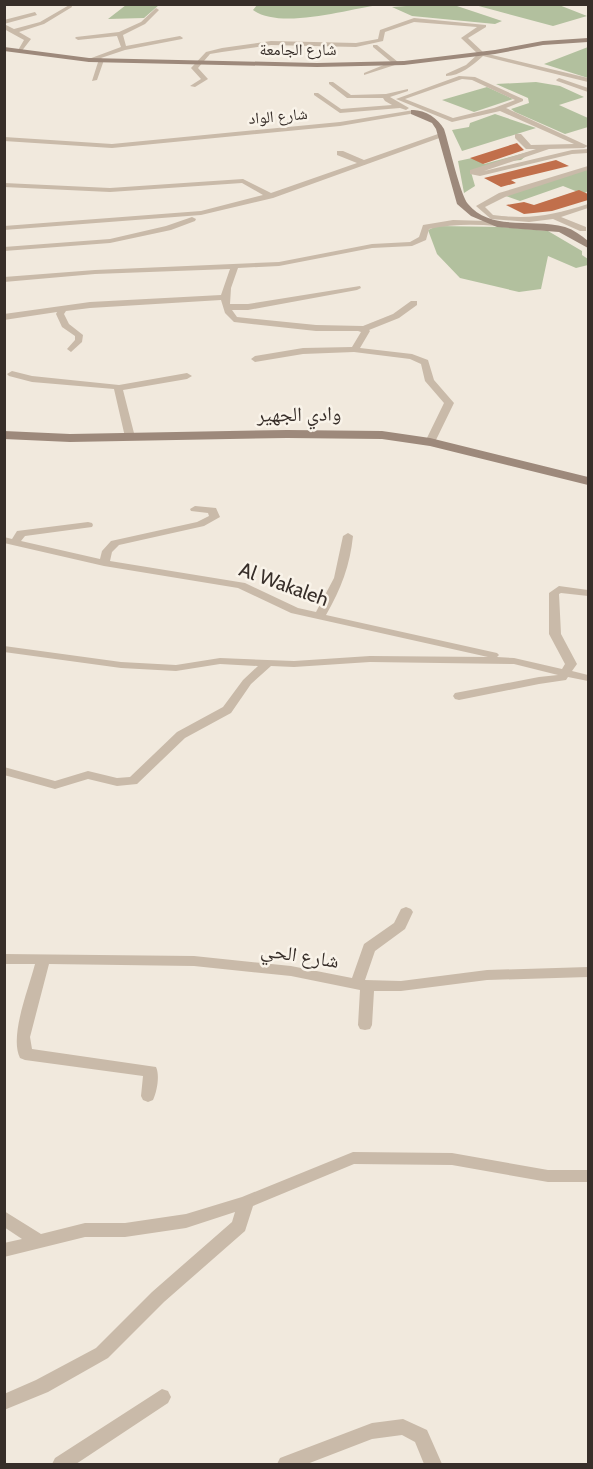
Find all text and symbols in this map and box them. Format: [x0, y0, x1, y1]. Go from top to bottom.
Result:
street label: شارع الجامعة [259, 40, 337, 60]
street label: شارع الواد [248, 104, 308, 129]
street label: وادي الجهير [256, 401, 342, 431]
street label: Al Wakaleh [236, 557, 332, 611]
street label: شارع الحي [259, 937, 341, 977]

